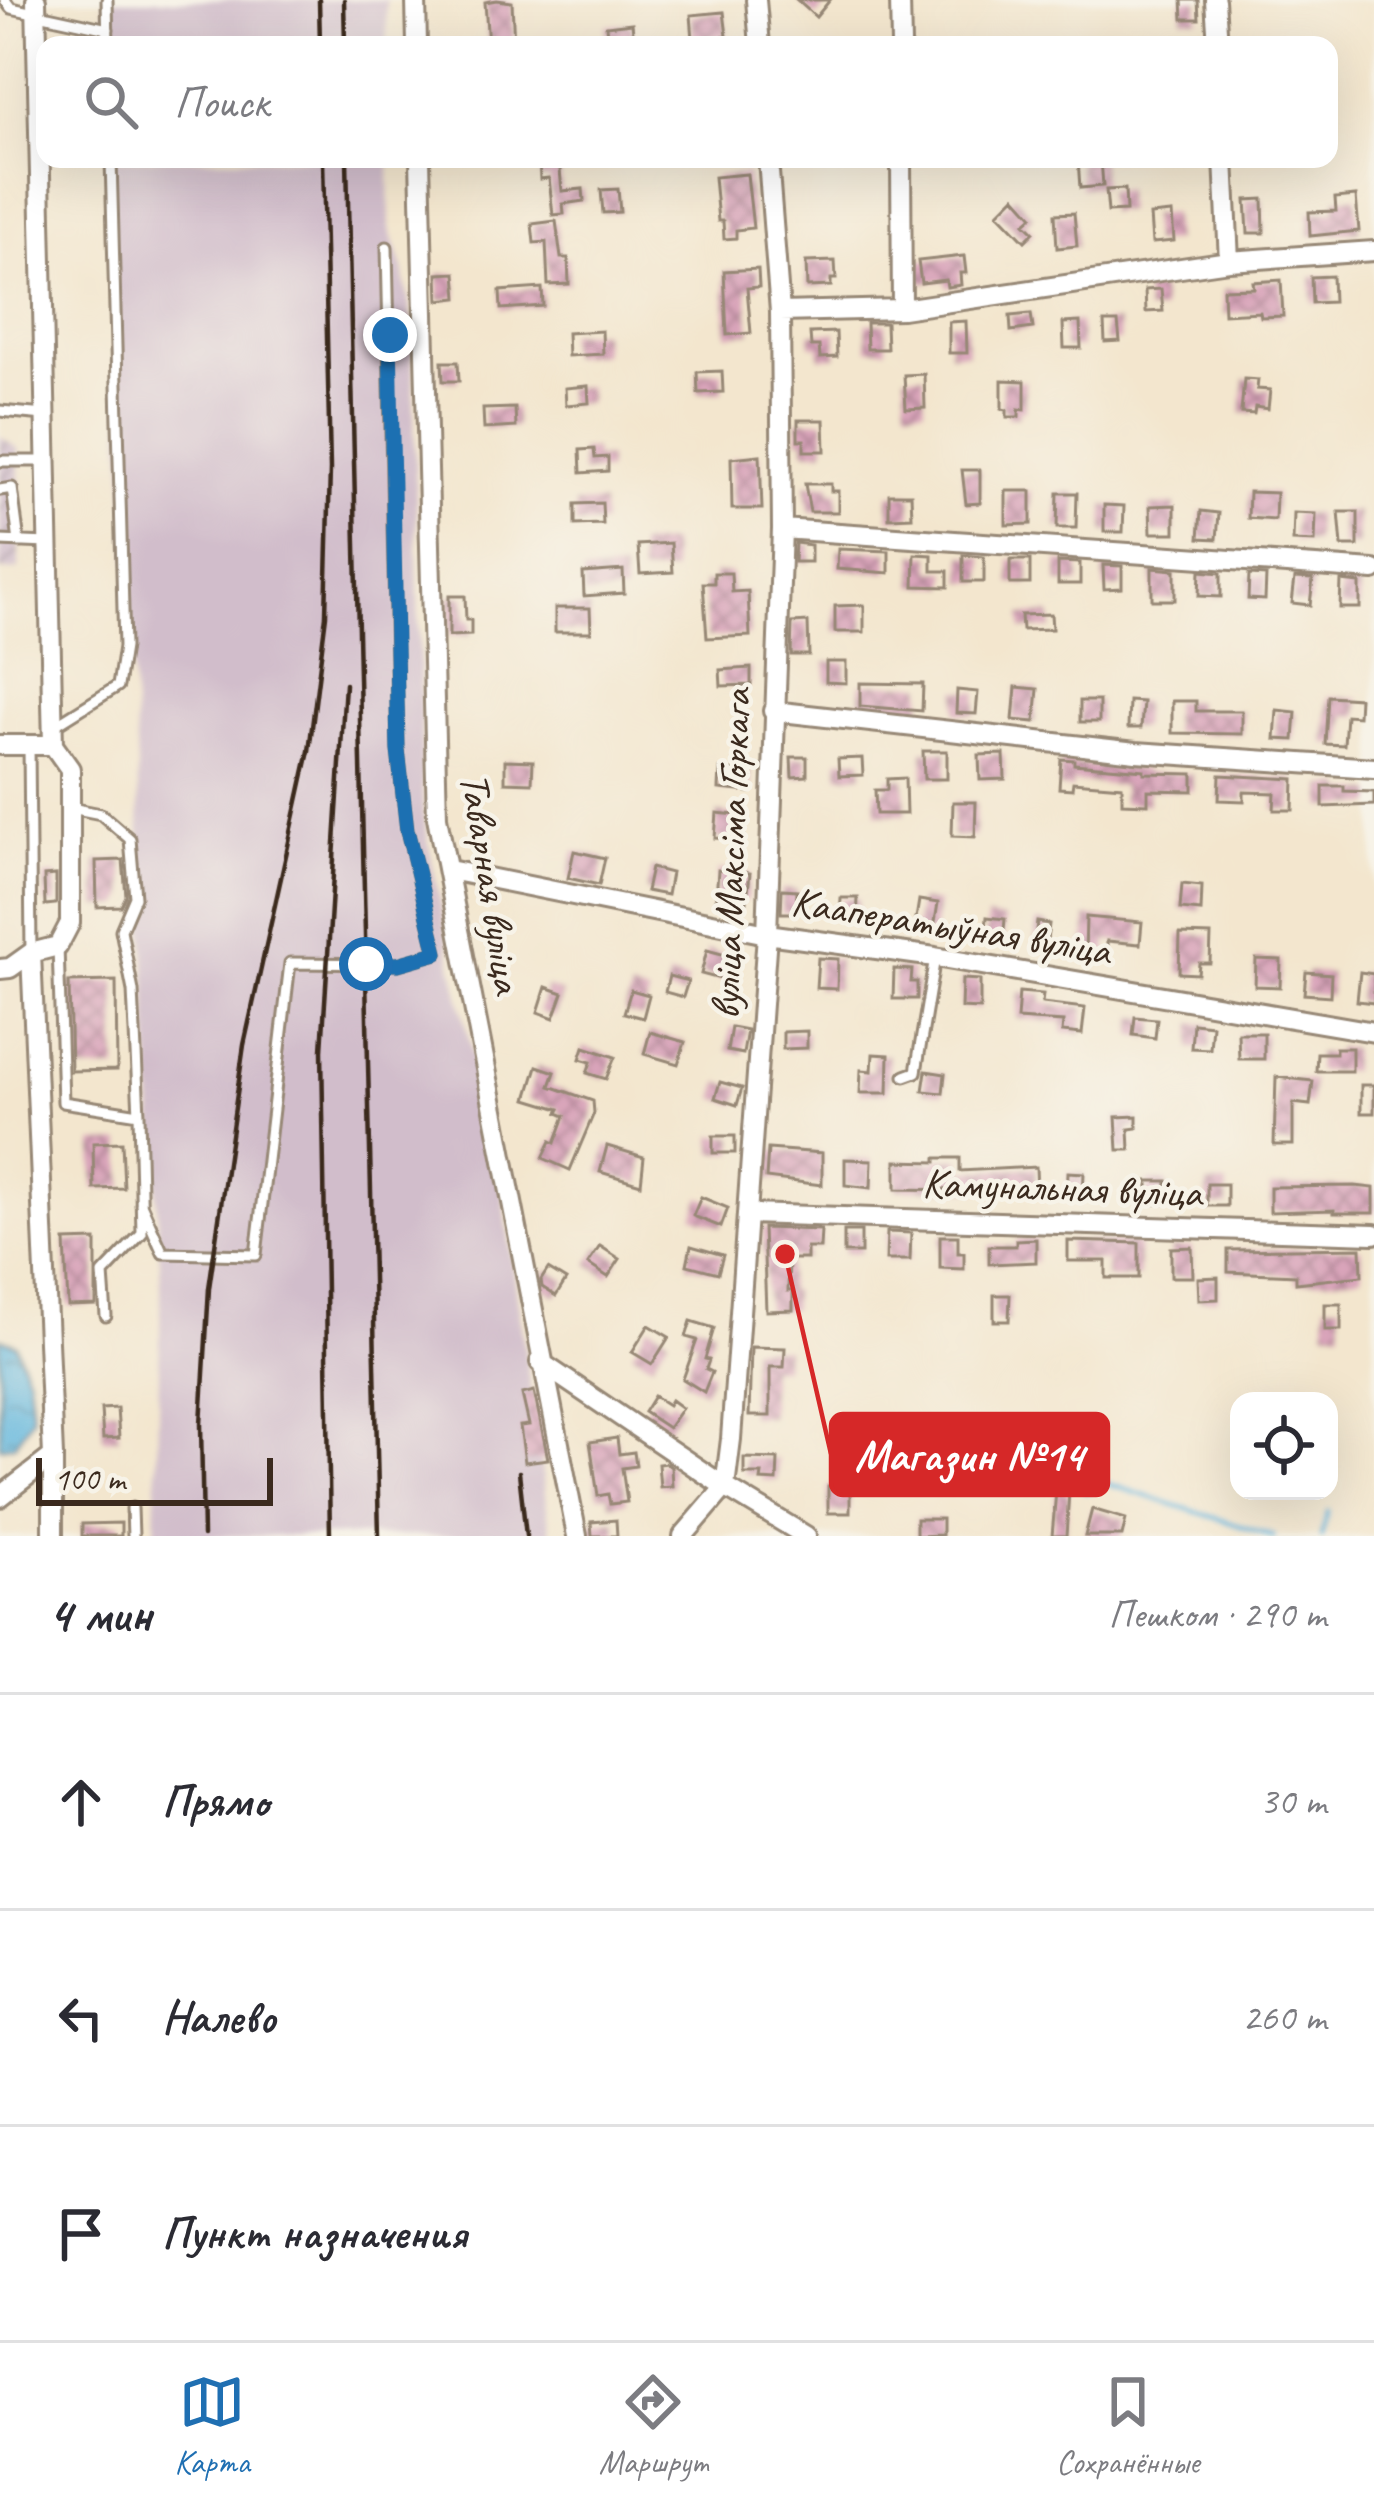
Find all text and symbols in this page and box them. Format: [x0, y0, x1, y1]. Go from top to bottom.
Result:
search box [36, 36, 1338, 168]
icon: search [78, 69, 144, 135]
text: Поиск [174, 74, 269, 131]
route end [363, 308, 417, 362]
street label: вуліца Максіма Горкага [699, 685, 763, 1020]
street label: Таварная вуліца [447, 769, 535, 1000]
street label: Кааператыўная вуліца [788, 875, 1117, 978]
route start [339, 937, 393, 991]
street label: Камунальная вуліца [922, 1157, 1205, 1219]
map controls [1230, 1392, 1338, 1500]
button: locate [1230, 1392, 1338, 1500]
callout: Магазин №14 [831, 1414, 1108, 1495]
text: Магазин №14 [855, 1427, 1088, 1484]
scale bar [36, 1452, 273, 1505]
text: 100 m [54, 1458, 125, 1500]
text: 4 мин [48, 1582, 152, 1646]
text: Пешком · 290 m [1108, 1590, 1326, 1639]
icon: ahead [48, 1769, 114, 1835]
text: Прямо [162, 1773, 269, 1830]
text: 30 m [1260, 1777, 1326, 1826]
icon: left [48, 1985, 114, 2051]
text: Налево [162, 1989, 276, 2046]
text: 260 m [1242, 1993, 1326, 2042]
icon: arrive [48, 2201, 114, 2267]
text: Пункт назначения [162, 2205, 467, 2262]
tab: Карта [174, 2369, 250, 2483]
tab: Маршрут [599, 2369, 708, 2483]
tab: Сохранённые [1056, 2369, 1200, 2483]

